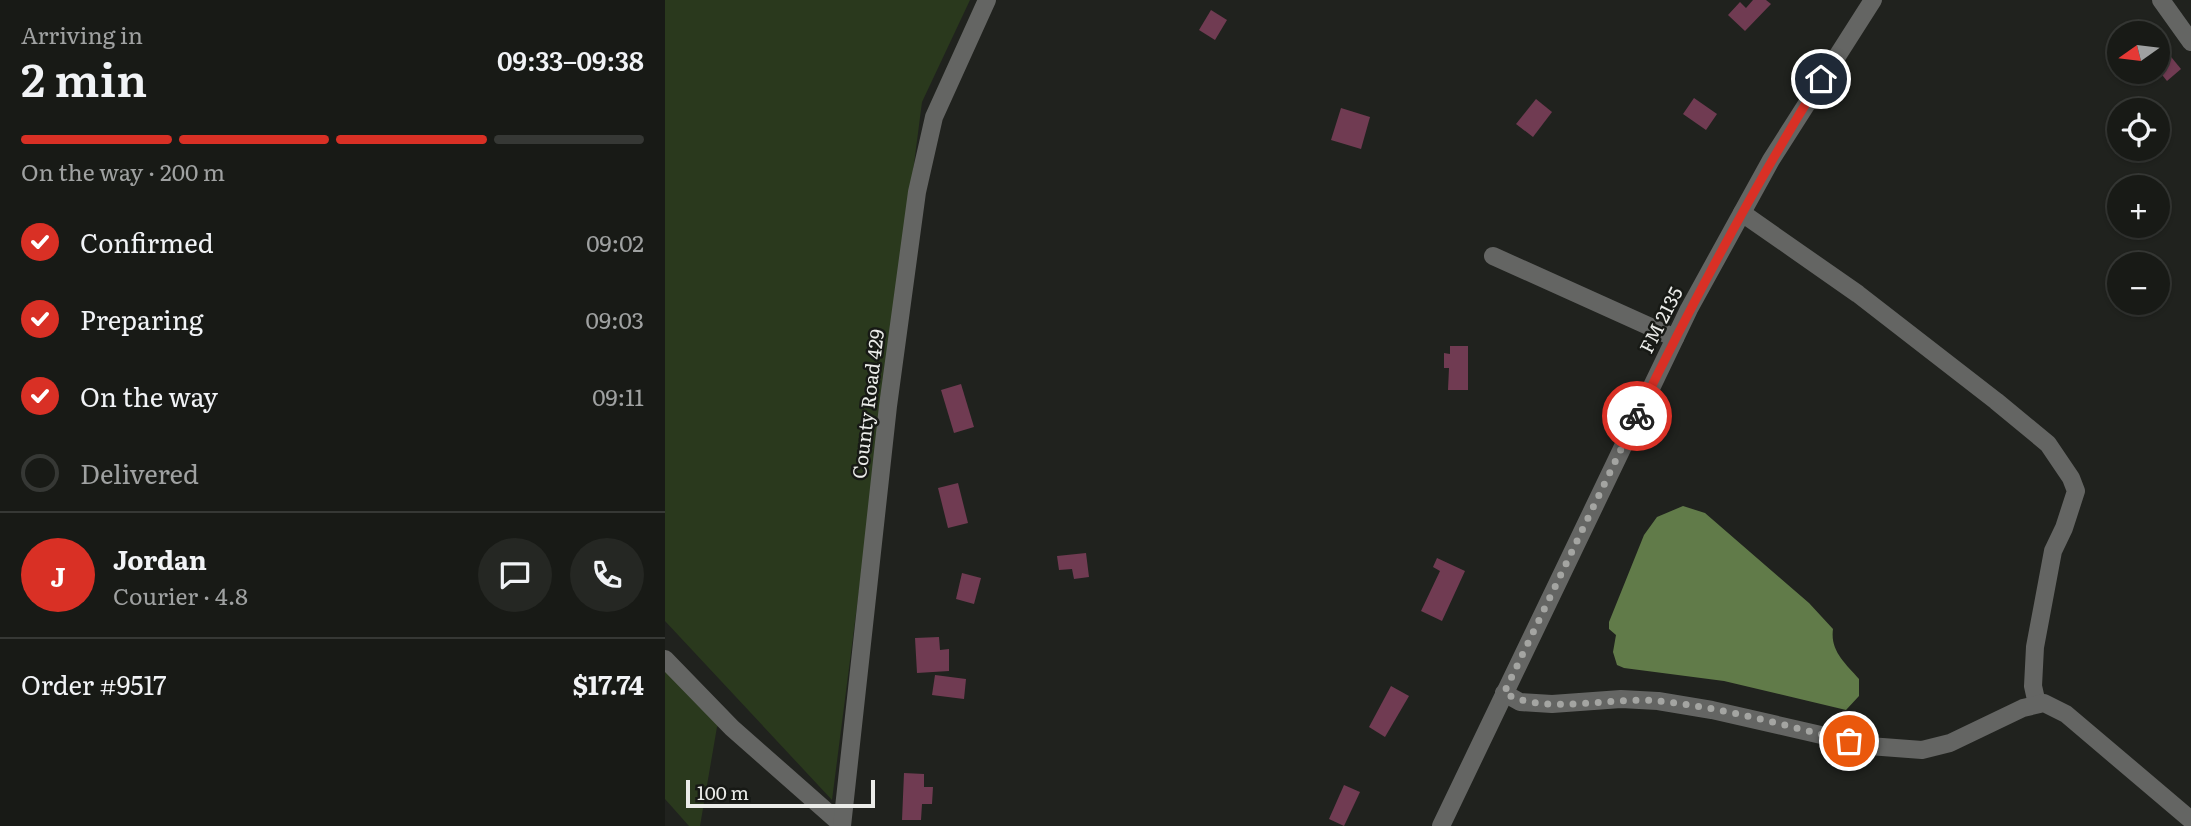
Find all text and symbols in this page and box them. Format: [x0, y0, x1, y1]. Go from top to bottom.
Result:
text: Arriving in [21, 17, 143, 51]
north arrow [2107, 21, 2170, 84]
map controls [2107, 21, 2170, 315]
text: 09:33–09:38 [497, 40, 644, 79]
text: 2 min [21, 43, 147, 111]
pin [1791, 49, 1851, 109]
icon: home [1802, 60, 1840, 98]
button: locate [2107, 98, 2170, 161]
text: On the way · 200 m [21, 154, 225, 188]
button: + [2107, 175, 2170, 238]
text: Confirmed [80, 222, 214, 261]
icon: check [21, 223, 59, 261]
text: 09:02 [586, 225, 644, 259]
button: − [2107, 252, 2170, 315]
street label: FM 2135 [1631, 281, 1689, 358]
text: Preparing [80, 299, 203, 338]
icon: check [21, 300, 59, 338]
text: 09:03 [586, 302, 644, 336]
street label: County Road 429 [844, 327, 890, 480]
text: On the way [80, 376, 218, 415]
icon: check [21, 377, 59, 415]
text: 09:11 [592, 379, 644, 413]
courier [1602, 381, 1672, 451]
icon: bike [1618, 397, 1656, 435]
text: Delivered [80, 453, 199, 492]
button: chat [478, 538, 552, 612]
button: phone [570, 538, 644, 612]
text: Jordan [113, 539, 207, 578]
text: J [51, 556, 65, 595]
text: Courier · 4.8 [113, 578, 248, 612]
text: Order #9517 [21, 664, 167, 703]
text: $17.74 [573, 664, 644, 703]
pin [1819, 711, 1879, 771]
icon: bag [1830, 722, 1868, 760]
scale bar [686, 777, 875, 809]
text: 100 m [697, 778, 749, 806]

